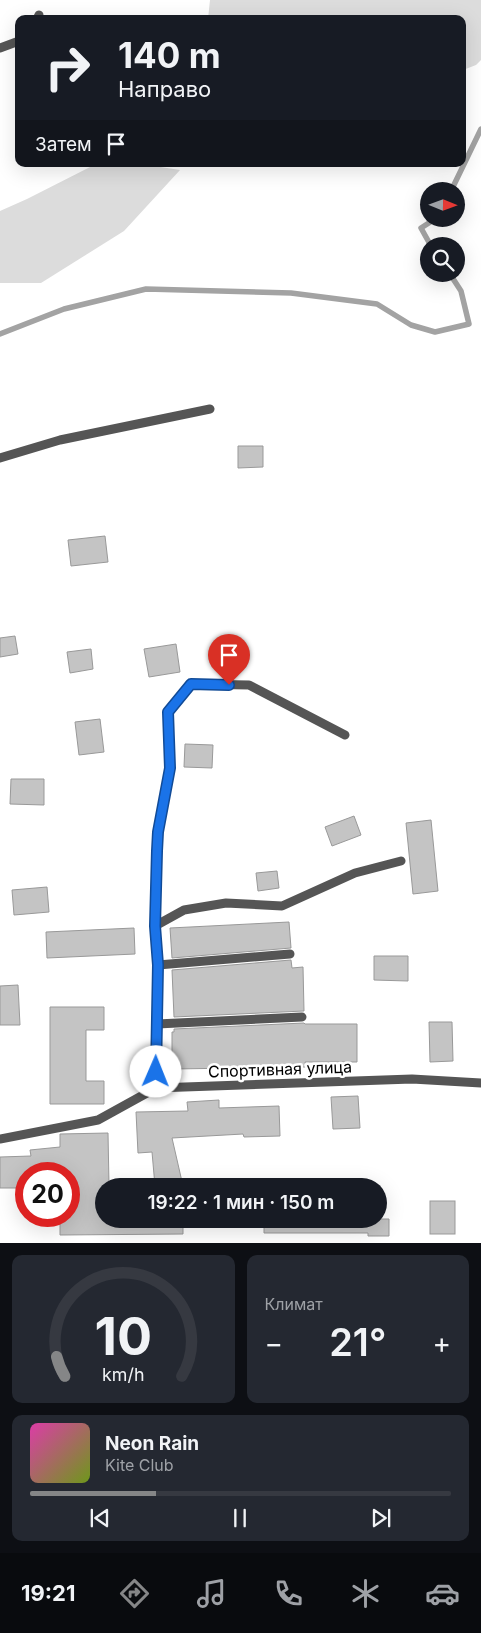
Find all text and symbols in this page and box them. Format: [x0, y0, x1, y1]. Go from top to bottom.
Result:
text: 140 m [118, 34, 221, 76]
icon: right [35, 35, 100, 100]
text: Направо [118, 76, 211, 102]
icon: arrive [102, 130, 130, 158]
text: Затем [35, 133, 92, 156]
north arrow [420, 182, 465, 228]
map controls [420, 182, 465, 282]
button: search [420, 237, 465, 282]
pin [208, 634, 250, 685]
icon: arrive [215, 641, 243, 669]
position arrow [129, 1045, 181, 1097]
street label: Спортивная улица [208, 1056, 352, 1082]
speed limit sign: 20 [15, 1162, 80, 1227]
text: 19:22 · 1 мин · 150 m [148, 1191, 334, 1214]
text: Климат [265, 1294, 323, 1314]
text: 10 [95, 1305, 152, 1368]
text: 21° [329, 1319, 386, 1365]
text: − [265, 1326, 283, 1360]
text: + [432, 1326, 451, 1360]
text: km/h [102, 1364, 144, 1385]
text: Neon Rain [105, 1432, 199, 1455]
text: Kite Club [105, 1455, 174, 1475]
icon: previous [86, 1504, 114, 1532]
icon: pause [226, 1504, 254, 1532]
icon: next [367, 1504, 395, 1532]
icon: directions [117, 1576, 152, 1611]
icon: music [194, 1576, 229, 1611]
icon: phone [271, 1576, 306, 1611]
icon: climate [348, 1576, 383, 1611]
icon: car [425, 1576, 460, 1611]
text: 19:21 [21, 1580, 75, 1606]

